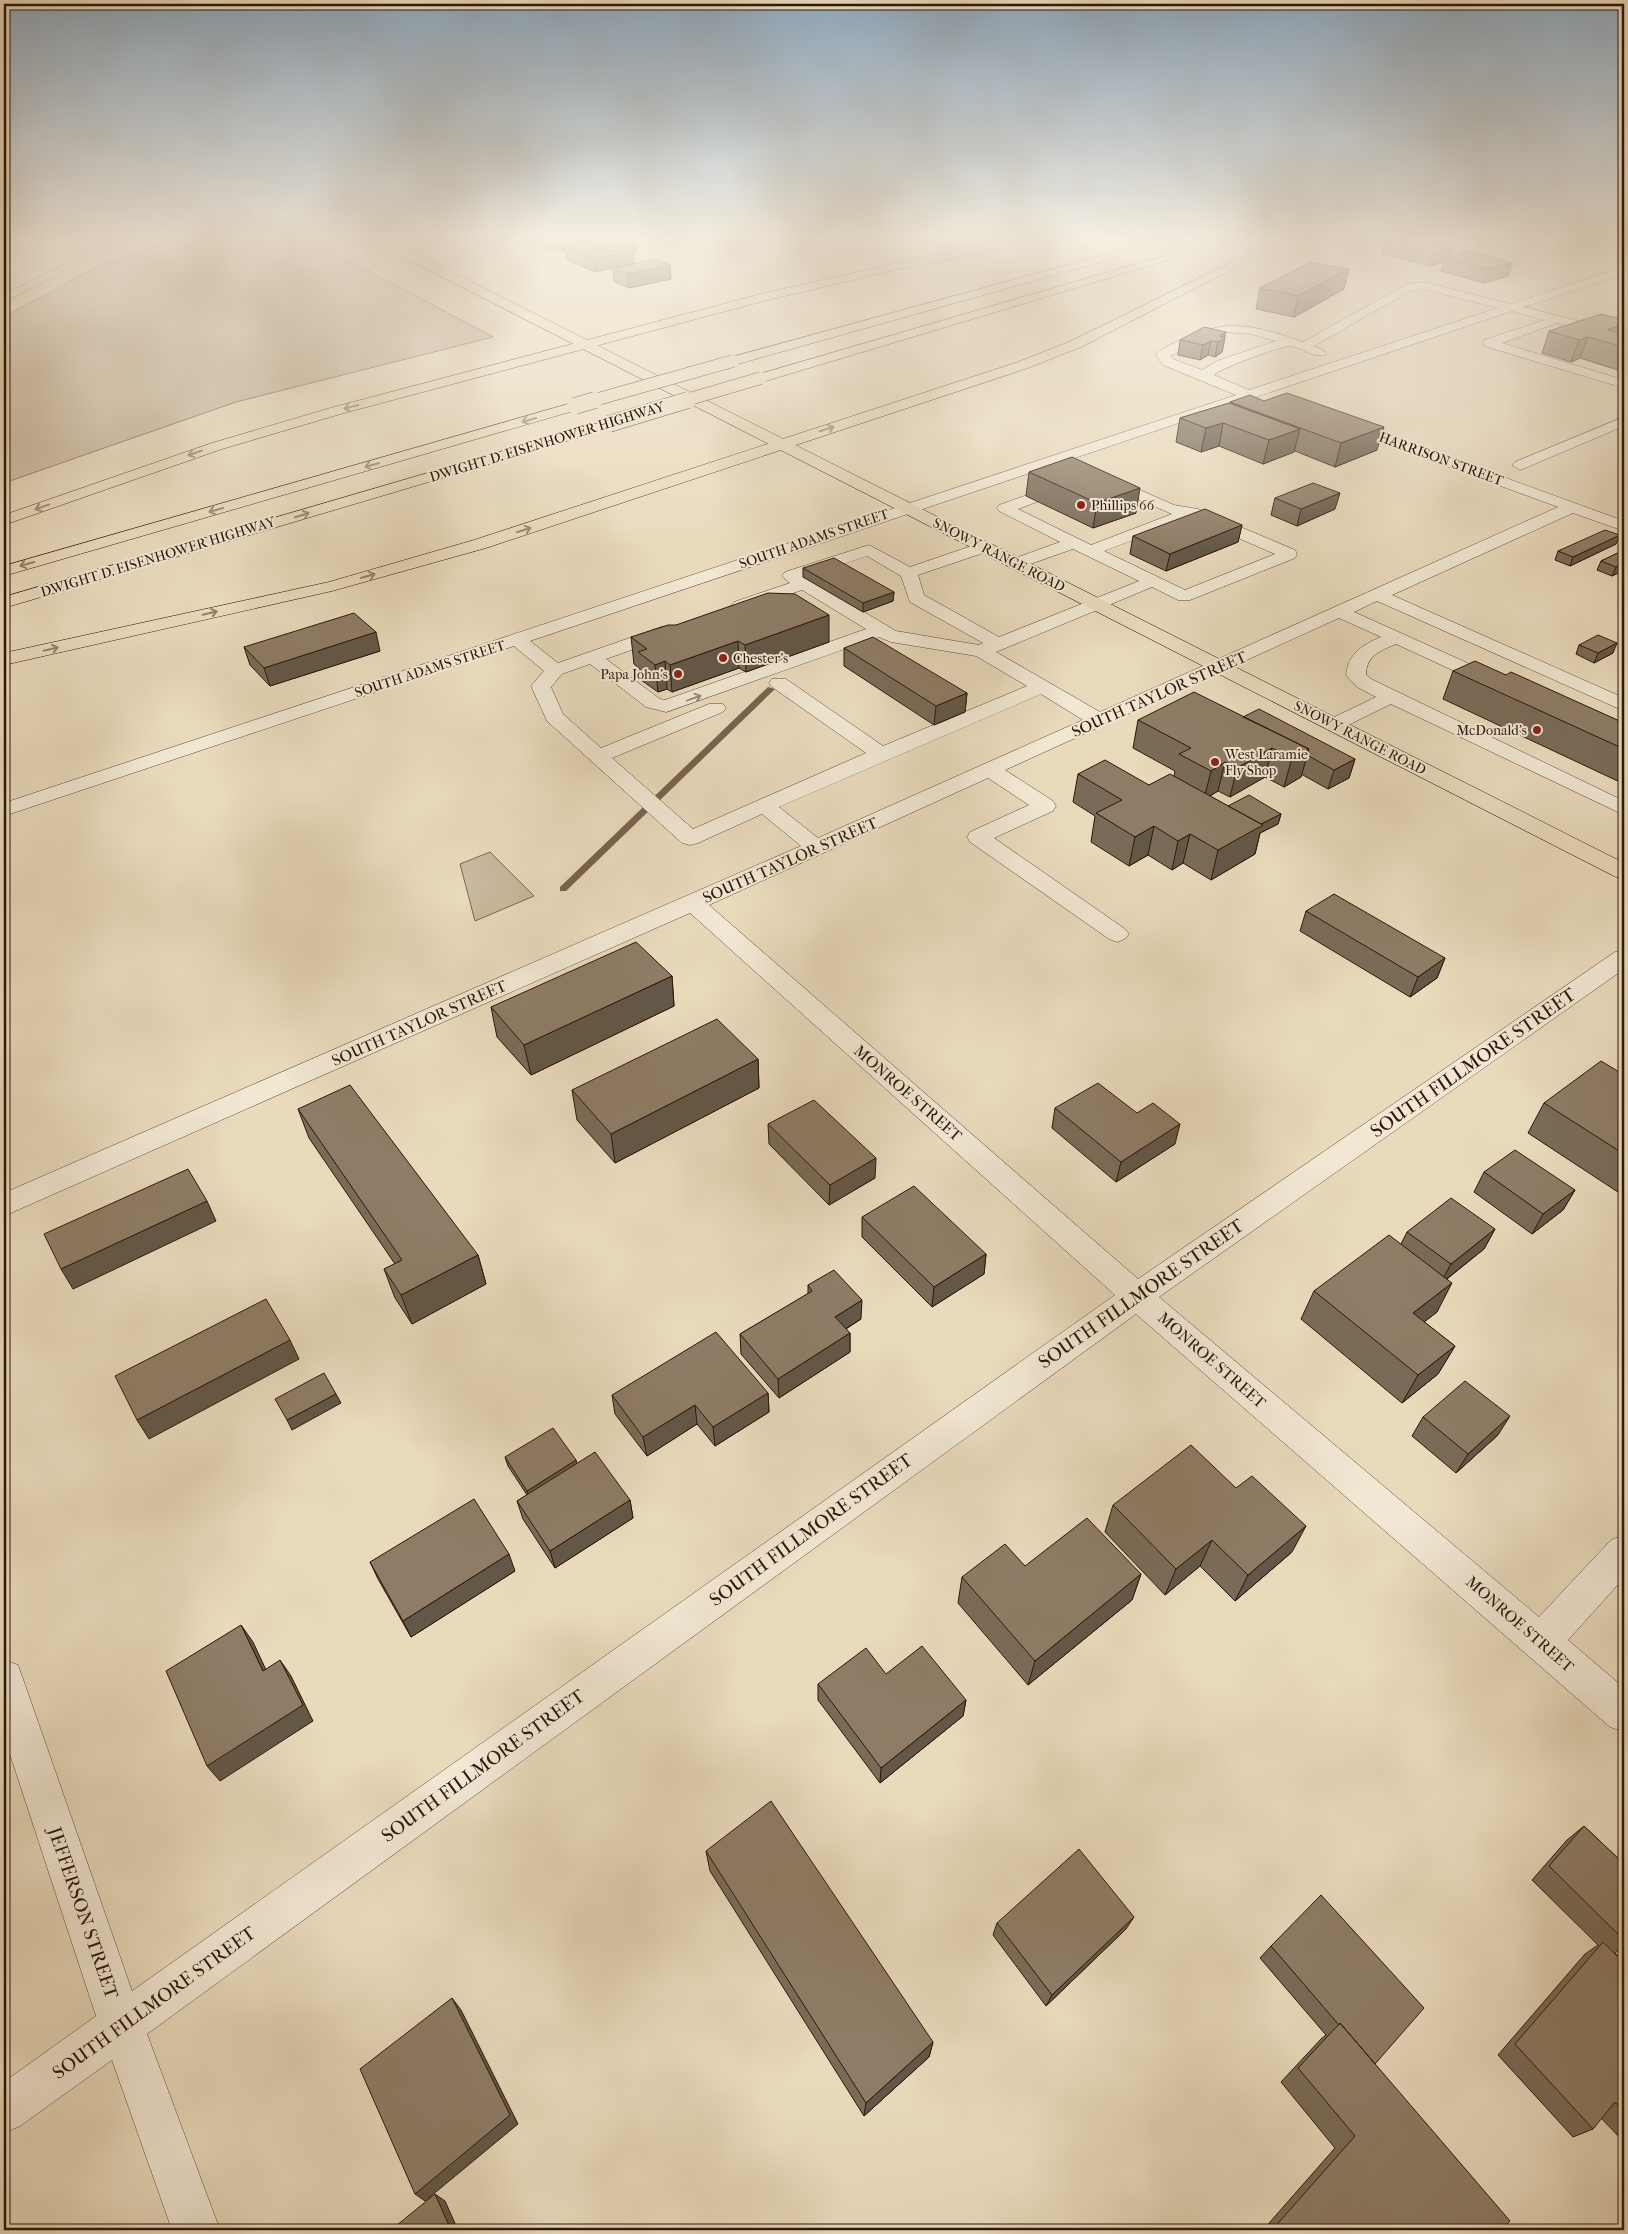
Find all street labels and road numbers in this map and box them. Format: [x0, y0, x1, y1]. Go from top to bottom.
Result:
street label: DWIGHT D. EISENHOWER HIGHWAY [428, 398, 667, 486]
street label: HARRISON STREET [1377, 429, 1506, 490]
street label: SOUTH ADAMS STREET [737, 505, 892, 573]
street label: DWIGHT D. EISENHOWER HIGHWAY [39, 513, 278, 601]
street label: SNOWY RANGE ROAD [930, 514, 1068, 596]
street label: SOUTH ADAMS STREET [353, 636, 508, 701]
street label: SOUTH TAYLOR STREET [1069, 647, 1250, 741]
street label: SNOWY RANGE ROAD [1291, 697, 1429, 779]
street label: SOUTH TAYLOR STREET [700, 813, 881, 907]
street label: SOUTH TAYLOR STREET [329, 976, 510, 1070]
street label: SOUTH FILLMORE STREET [1366, 983, 1580, 1142]
street label: MONROE STREET [850, 1041, 966, 1145]
street label: SOUTH FILLMORE STREET [1034, 1214, 1248, 1373]
street label: MONROE STREET [1154, 1308, 1270, 1412]
street label: SOUTH FILLMORE STREET [705, 1449, 917, 1611]
street label: MONROE STREET [1462, 1572, 1578, 1676]
street label: SOUTH FILLMORE STREET [377, 1685, 589, 1847]
street label: JEFFERSON STREET [43, 1822, 123, 2002]
street label: SOUTH FILLMORE STREET [48, 1922, 260, 2084]

